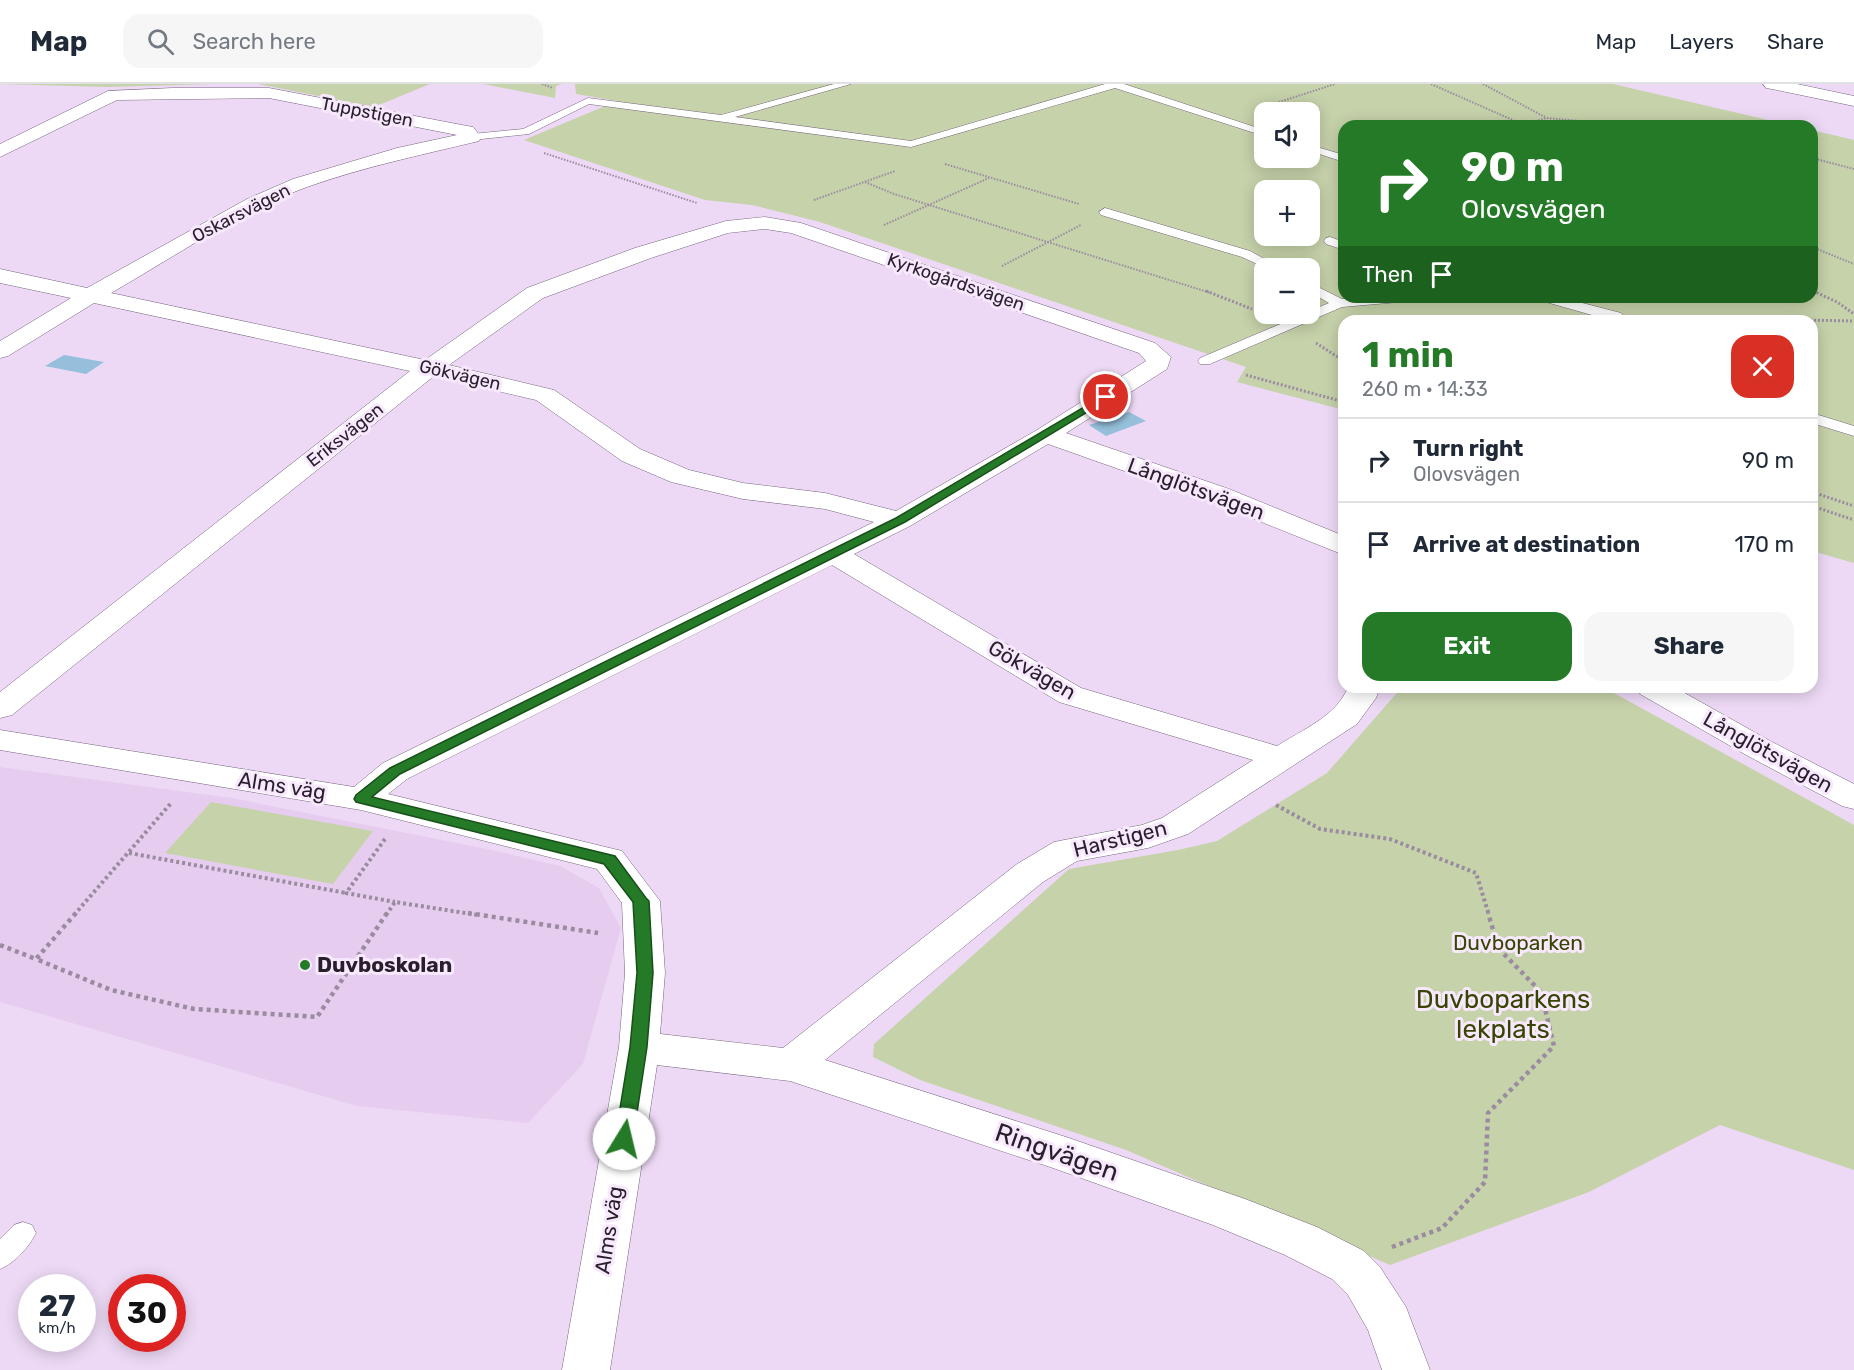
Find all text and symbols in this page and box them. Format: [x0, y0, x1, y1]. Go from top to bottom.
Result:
search box [123, 14, 543, 68]
text: Map [30, 25, 87, 58]
icon: search [144, 25, 177, 58]
text: Search here [192, 28, 316, 55]
text: Map [1595, 29, 1636, 54]
text: Layers [1669, 29, 1734, 54]
text: Share [1767, 29, 1824, 54]
street label: Tuppstigen [319, 92, 415, 132]
map controls [1254, 102, 1320, 324]
button: sound [1254, 102, 1320, 168]
text: 90 m [1461, 142, 1564, 192]
icon: right [1362, 144, 1440, 222]
street label: Oskarsvägen [188, 179, 294, 247]
button: + [1254, 180, 1320, 246]
text: Olovsvägen [1461, 193, 1606, 225]
street label: Kyrkogårdsvägen [884, 248, 1028, 316]
button: − [1254, 258, 1320, 324]
icon: arrive [1425, 258, 1458, 291]
text: Then [1362, 261, 1413, 288]
text: 1 min [1362, 333, 1454, 376]
button: close [1731, 335, 1794, 398]
street label: Gökvägen [417, 355, 503, 395]
pin [1080, 371, 1131, 422]
text: 260 m · 14:33 [1362, 377, 1488, 401]
icon: arrive [1089, 380, 1122, 413]
street label: Eriksvägen [302, 398, 388, 472]
text: Turn right [1413, 435, 1523, 462]
icon: right [1362, 444, 1395, 477]
text: 90 m [1742, 447, 1794, 474]
street label: Långlötsvägen [1124, 452, 1268, 525]
text: Olovsvägen [1413, 462, 1520, 486]
icon: arrive [1362, 528, 1395, 561]
text: Arrive at destination [1413, 531, 1640, 558]
text: 170 m [1734, 531, 1794, 558]
button: Exit [1362, 612, 1572, 681]
button: Share [1584, 612, 1794, 681]
street label: Gökvägen [984, 634, 1081, 705]
street label: Långlötsvägen [1699, 706, 1837, 797]
street label: Alms väg [236, 766, 328, 805]
street label: Harstigen [1070, 815, 1169, 862]
park label: Duvboparken [1453, 930, 1583, 955]
place label: Duvboskolan [317, 952, 452, 977]
marker: Duvboskolan [298, 958, 312, 972]
park label: Duvboparkens lekplats [1416, 984, 1590, 1045]
position arrow [592, 1107, 656, 1171]
street label: Ringvägen [991, 1117, 1123, 1188]
street label: Alms väg [589, 1184, 628, 1276]
speed limit sign: 30 [108, 1274, 186, 1352]
text: 27 [39, 1288, 75, 1324]
text: km/h [38, 1319, 76, 1337]

